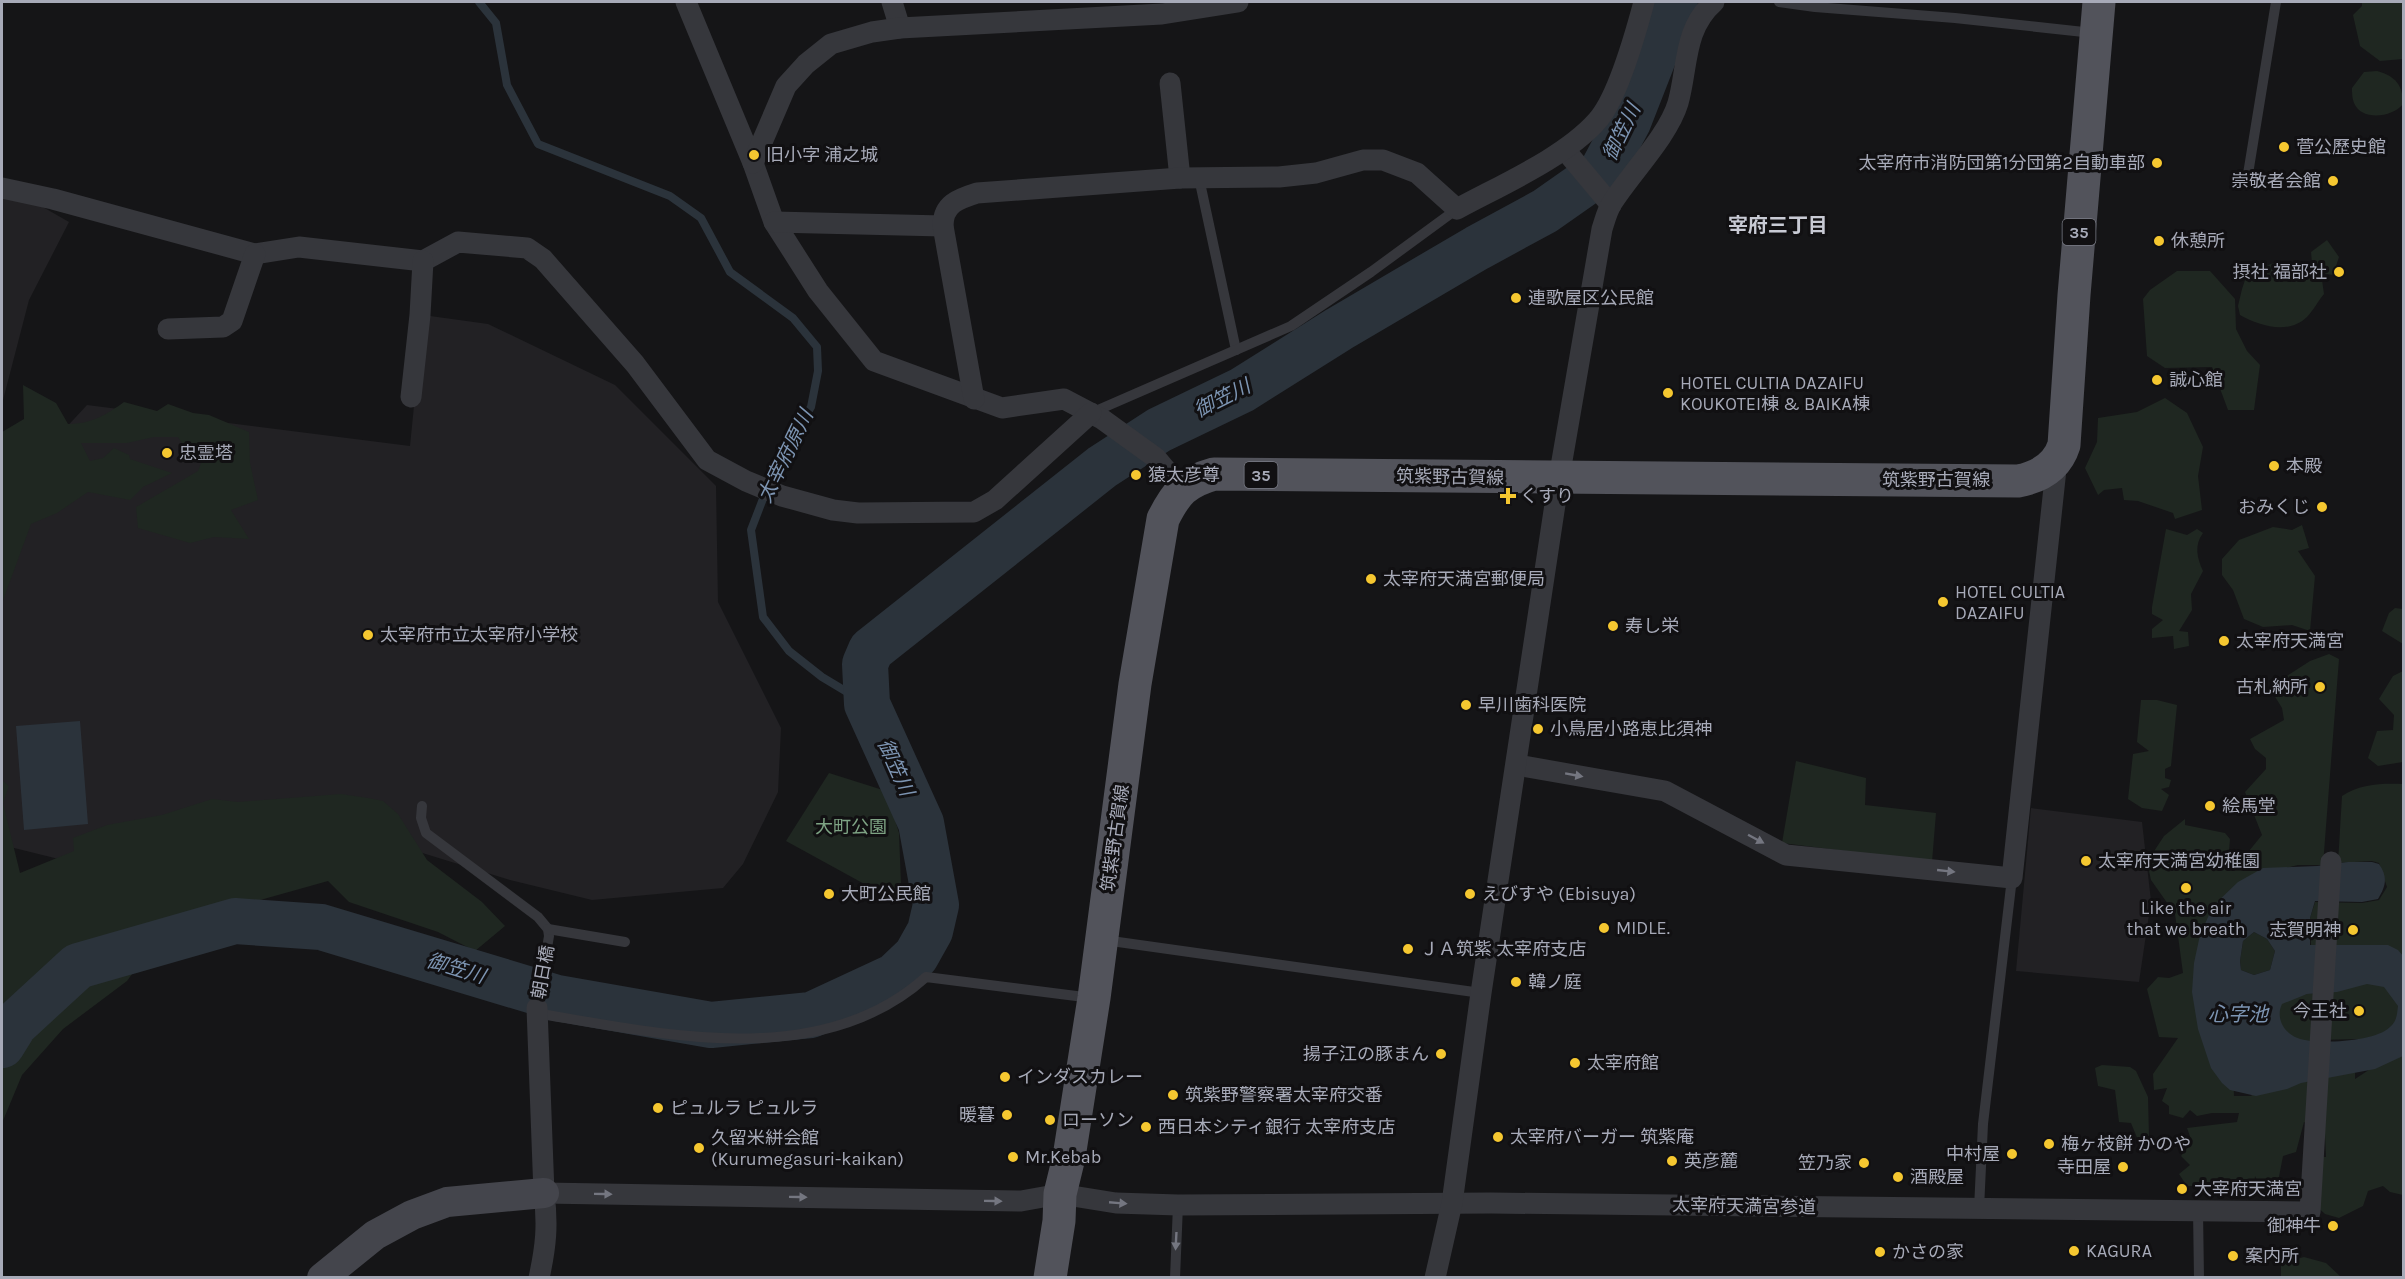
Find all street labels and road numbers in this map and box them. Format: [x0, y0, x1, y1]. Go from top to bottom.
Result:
road number: 35 [2062, 219, 2096, 245]
road number: 35 [1244, 462, 1278, 488]
street label: 筑紫野古賀線 [1396, 465, 1504, 489]
street label: 筑紫野古賀線 [1882, 469, 1990, 491]
street label: 筑紫野古賀線 [1097, 783, 1133, 893]
street label: 朝日橋 [527, 944, 559, 1000]
street label: 太宰府天満宮参道 [1672, 1194, 1816, 1218]

